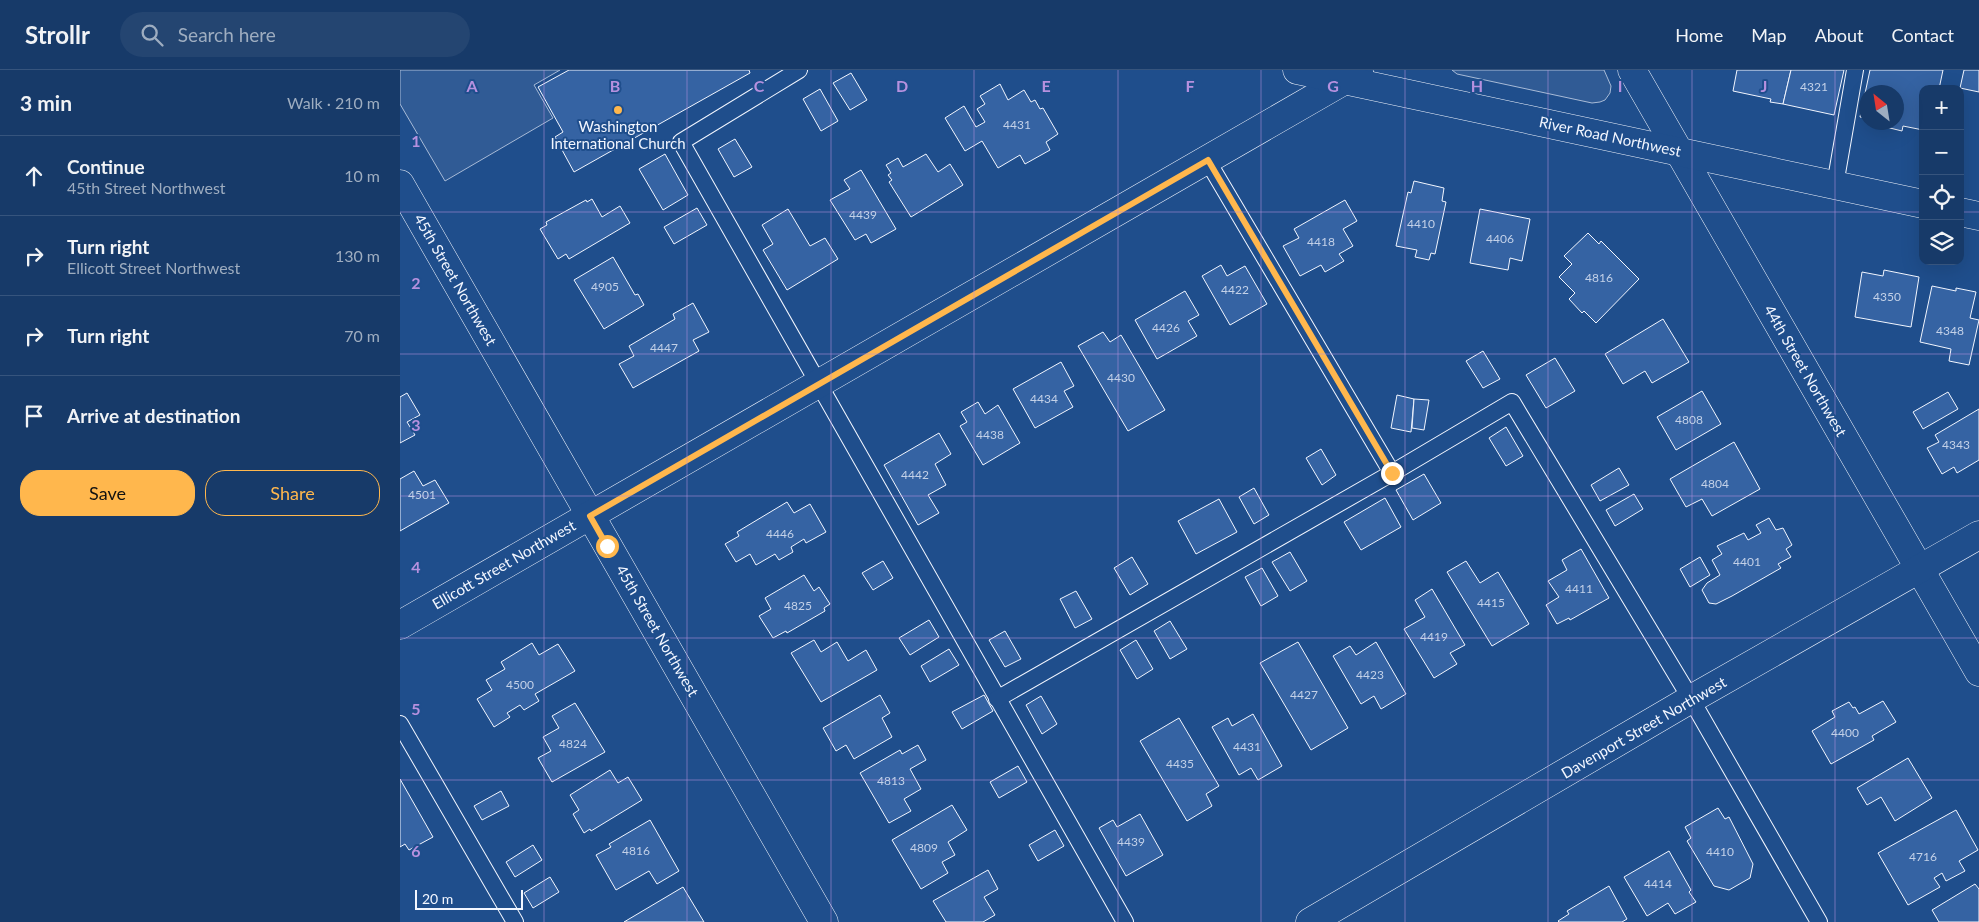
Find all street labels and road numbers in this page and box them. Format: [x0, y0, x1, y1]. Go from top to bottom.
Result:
street label: River Road Northwest [1538, 112, 1684, 160]
street label: 45th Street Northwest [411, 211, 501, 349]
street label: 44th Street Northwest [1761, 302, 1851, 440]
street label: Ellicott Street Northwest [429, 515, 579, 613]
street label: 45th Street Northwest [613, 562, 703, 700]
street label: Davenport Street Northwest [1558, 672, 1730, 782]

